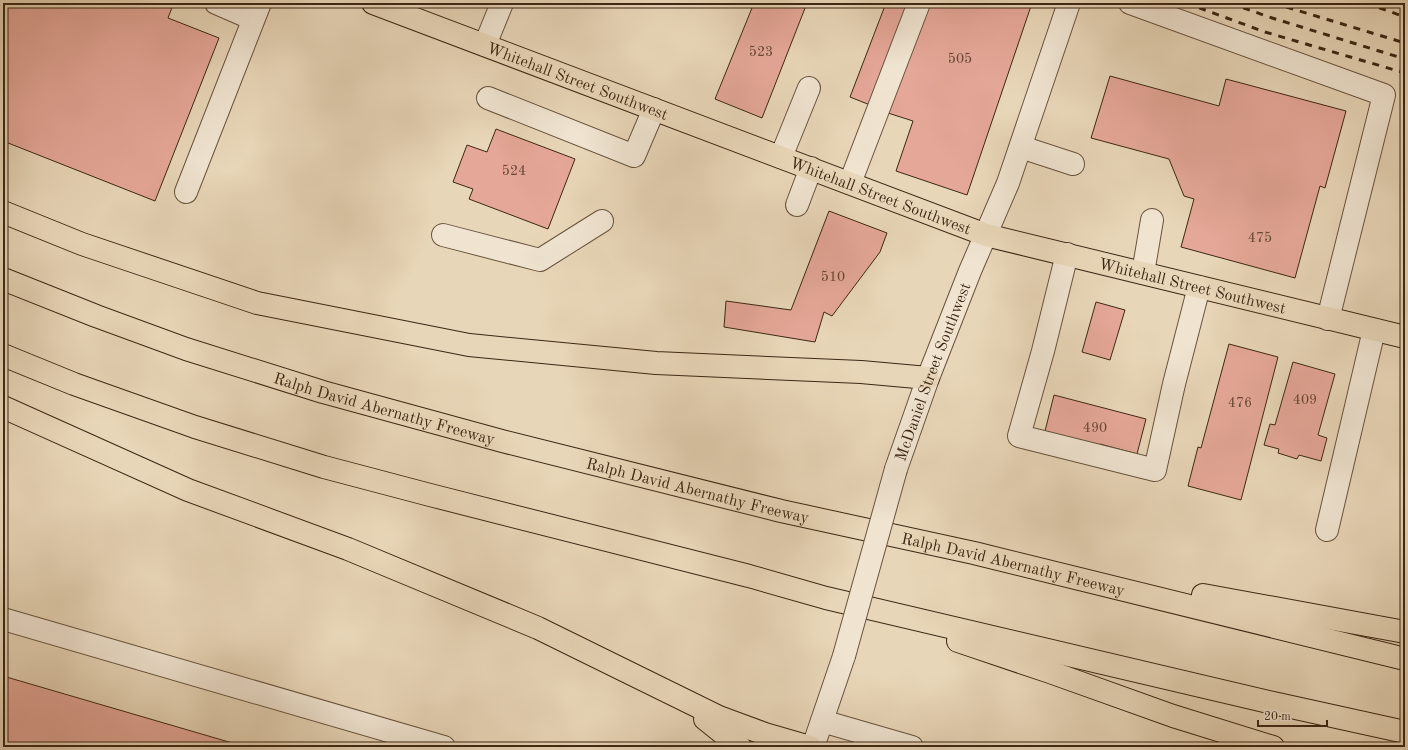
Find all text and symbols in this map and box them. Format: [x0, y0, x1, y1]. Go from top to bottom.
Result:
street label: Whitehall Street Southwest [484, 41, 670, 124]
house number: 523 [749, 45, 773, 59]
house number: 505 [948, 52, 972, 66]
street label: Whitehall Street Southwest [787, 156, 973, 239]
house number: 524 [502, 164, 526, 178]
house number: 475 [1248, 231, 1272, 245]
street label: Whitehall Street Southwest [1097, 257, 1288, 318]
house number: 510 [821, 270, 845, 284]
street label: McDaniel Street Southwest [893, 280, 975, 463]
street label: Ralph David Abernathy Freeway [271, 371, 497, 449]
house number: 409 [1293, 393, 1317, 407]
house number: 476 [1228, 396, 1252, 410]
house number: 490 [1083, 421, 1107, 435]
street label: Ralph David Abernathy Freeway [584, 456, 811, 527]
street label: Ralph David Abernathy Freeway [900, 531, 1127, 600]
scale bar [1258, 702, 1327, 728]
text: 20 m [1264, 711, 1291, 723]

